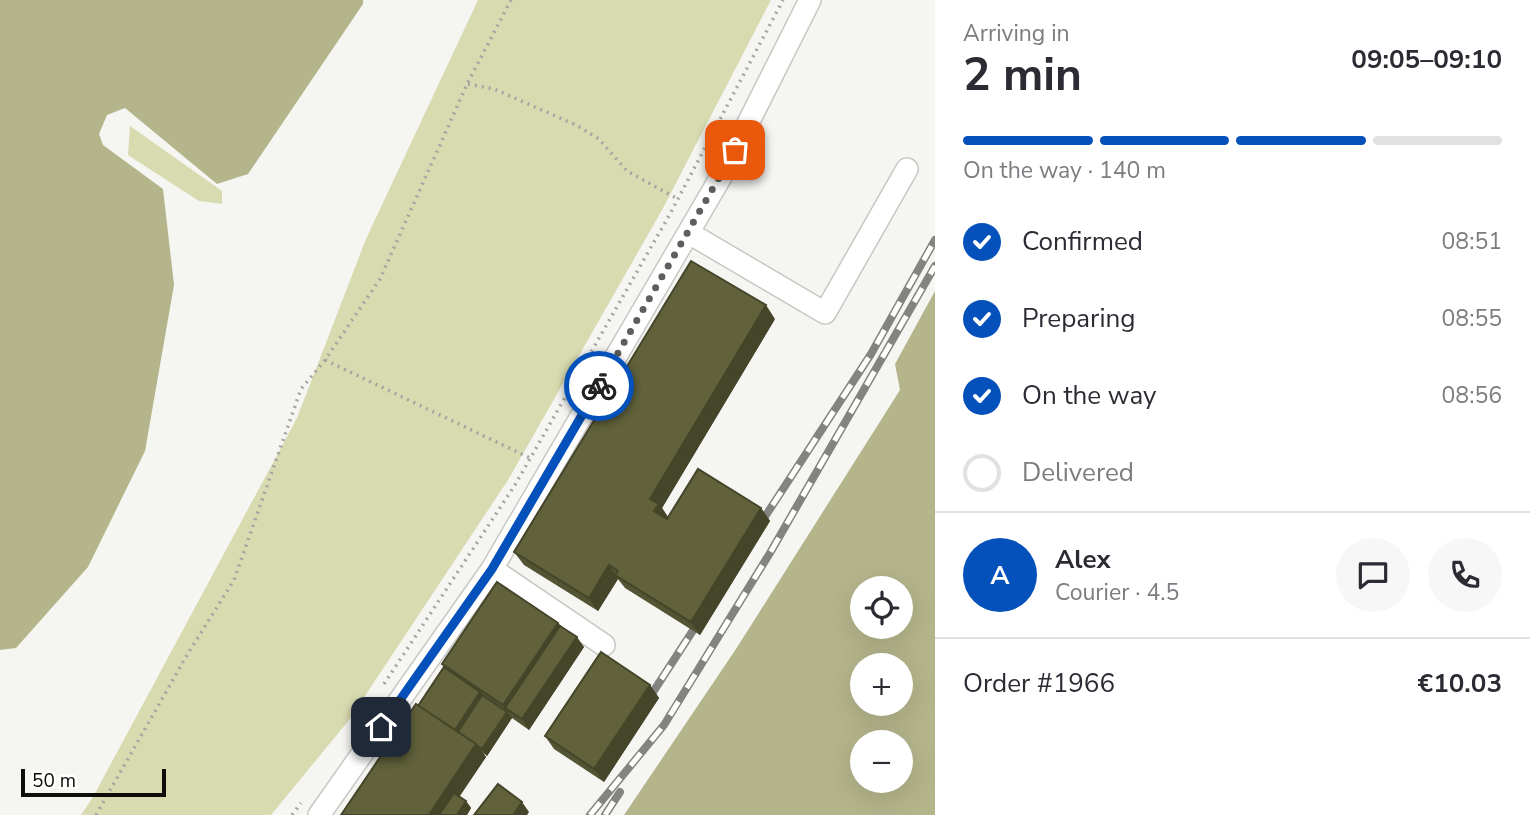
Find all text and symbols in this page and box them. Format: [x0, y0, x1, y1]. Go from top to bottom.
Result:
text: Arriving in [963, 18, 1070, 49]
text: 09:05–09:10 [1351, 42, 1502, 77]
text: 2 min [963, 43, 1082, 106]
pin [705, 120, 765, 180]
icon: bag [716, 131, 754, 169]
text: On the way · 140 m [963, 155, 1166, 186]
icon: check [963, 223, 1001, 261]
text: Confirmed [1022, 224, 1143, 259]
text: 08:51 [1442, 226, 1502, 257]
icon: check [963, 300, 1001, 338]
text: Preparing [1022, 301, 1135, 336]
text: 08:55 [1442, 303, 1502, 334]
courier [564, 351, 634, 421]
icon: bike [580, 367, 618, 405]
icon: check [963, 377, 1001, 415]
text: On the way [1022, 378, 1156, 413]
text: 08:56 [1442, 380, 1502, 411]
text: Delivered [1022, 455, 1134, 490]
button: chat [1336, 538, 1410, 612]
button: phone [1428, 538, 1502, 612]
text: Alex [1055, 542, 1111, 577]
text: A [990, 558, 1010, 593]
map controls [850, 576, 913, 793]
button: locate [850, 576, 913, 639]
text: Courier · 4.5 [1055, 577, 1179, 608]
button: + [850, 653, 913, 716]
text: Order #1966 [963, 666, 1115, 701]
text: €10.03 [1418, 666, 1502, 701]
pin [351, 697, 411, 757]
icon: home [362, 708, 400, 746]
button: − [850, 730, 913, 793]
scale bar [21, 766, 166, 798]
text: 50 m [32, 768, 76, 794]

